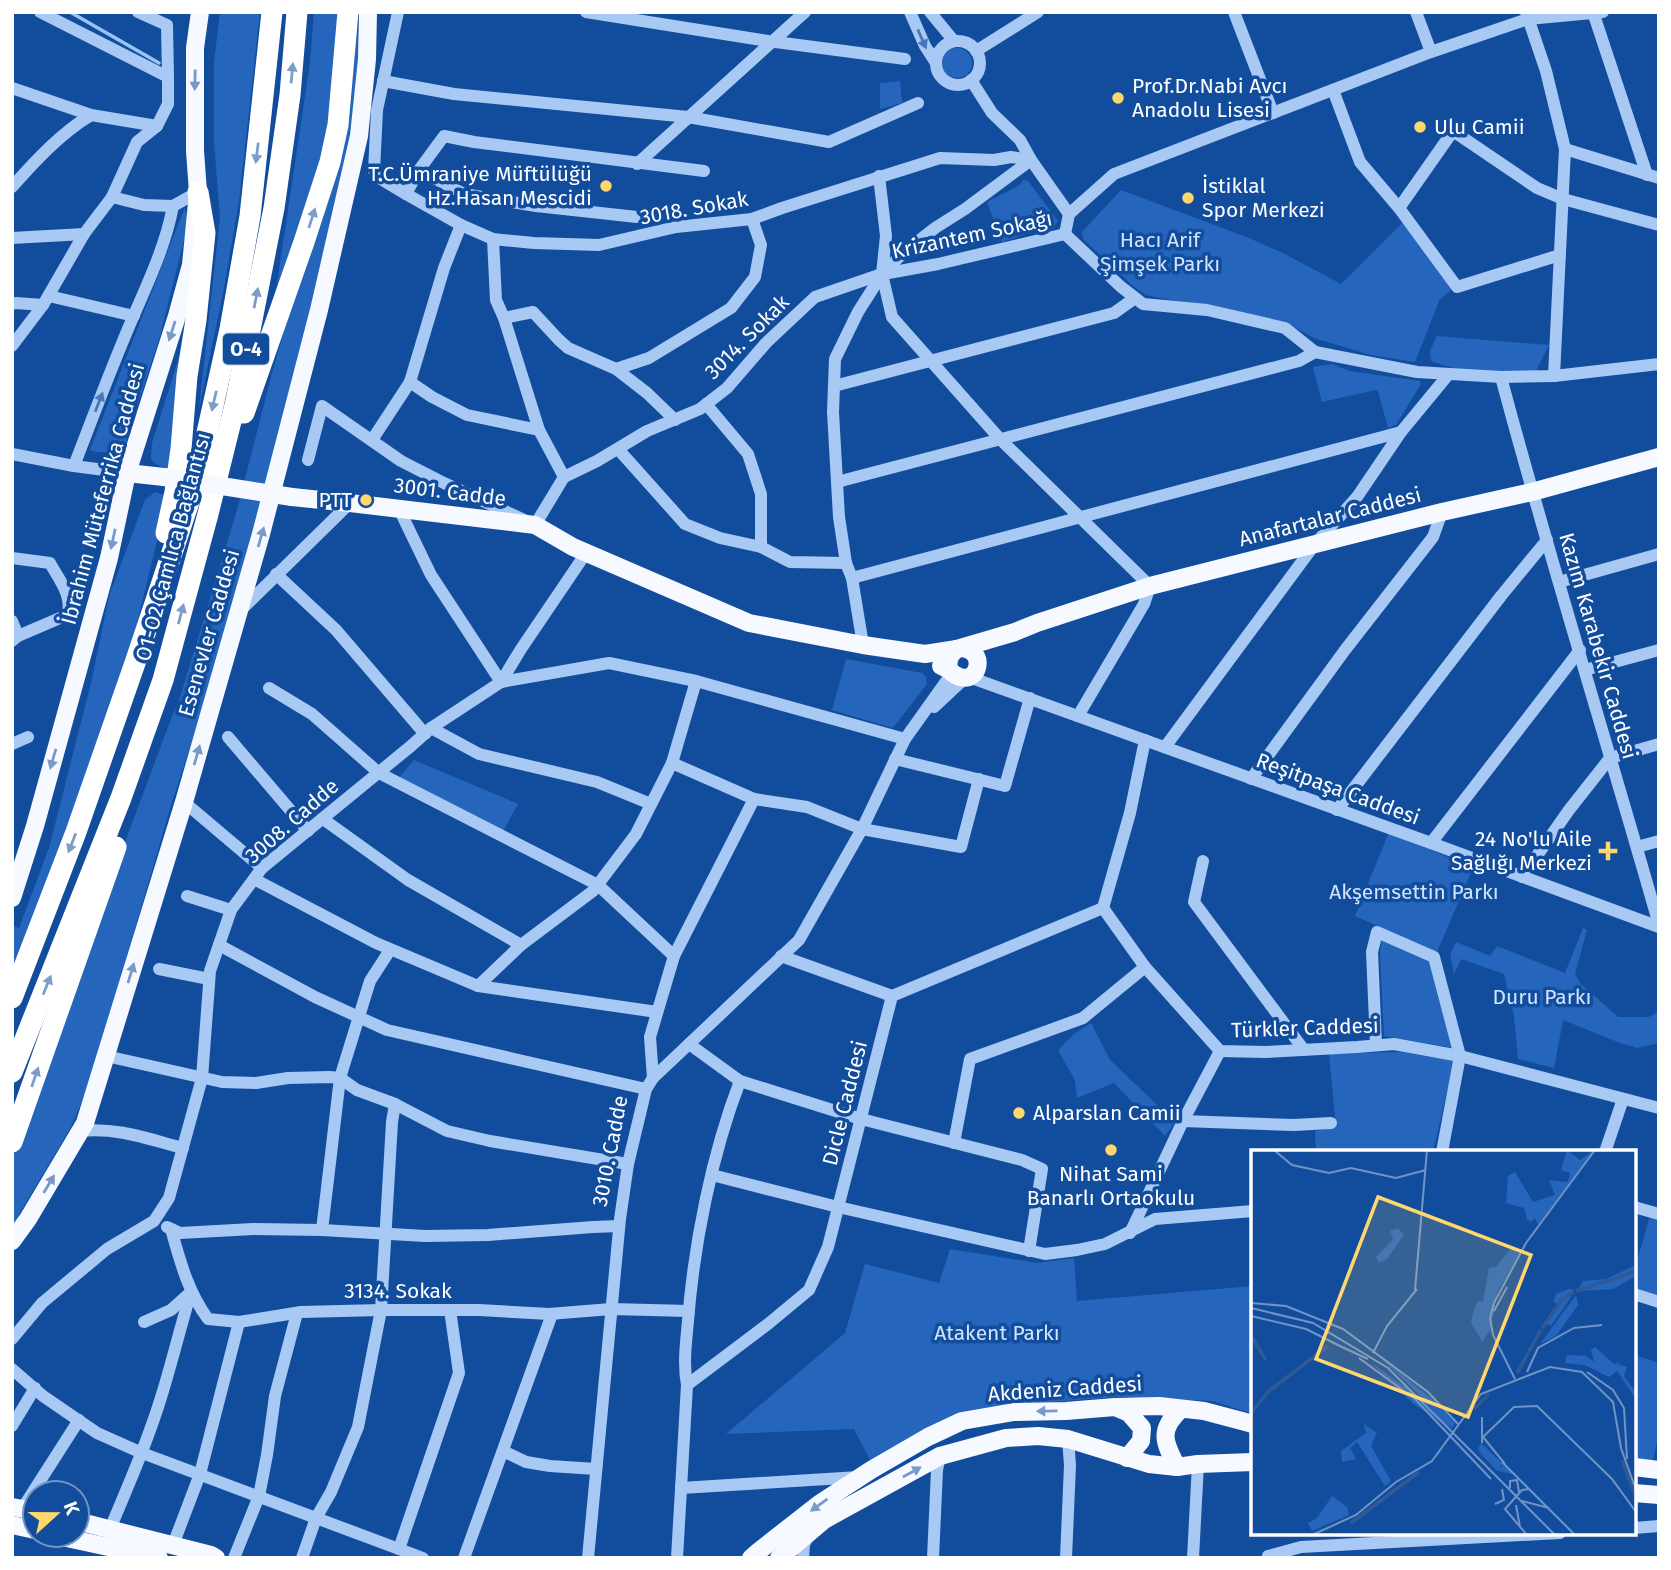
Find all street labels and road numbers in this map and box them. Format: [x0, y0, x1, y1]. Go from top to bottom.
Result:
street label: 3018. Sokak [638, 186, 750, 230]
street label: Krizantem Sokağı [889, 205, 1055, 265]
street label: 3014. Sokak [699, 289, 795, 385]
road number: O-4 [223, 334, 269, 364]
street label: İbrahim Müteferrika Caddesi [56, 360, 150, 628]
street label: O1-O2 Çamlıca Bağlantısı [130, 430, 216, 664]
street label: 3001. Cadde [393, 472, 507, 512]
street label: Anafartalar Caddesi [1236, 482, 1424, 552]
street label: Kazım Karabekir Caddesi [1553, 530, 1643, 762]
street label: Esenevler Caddesi [173, 546, 245, 720]
street label: Reşitpaşa Caddesi [1253, 747, 1423, 831]
street label: 3008. Cadde [240, 773, 344, 869]
street label: Türkler Caddesi [1231, 1012, 1379, 1044]
street label: Dicle Caddesi [817, 1038, 873, 1168]
street label: 3010. Cadde [586, 1093, 634, 1209]
street label: 3134. Sokak [344, 1278, 452, 1304]
street label: Akdeniz Caddesi [987, 1371, 1143, 1407]

